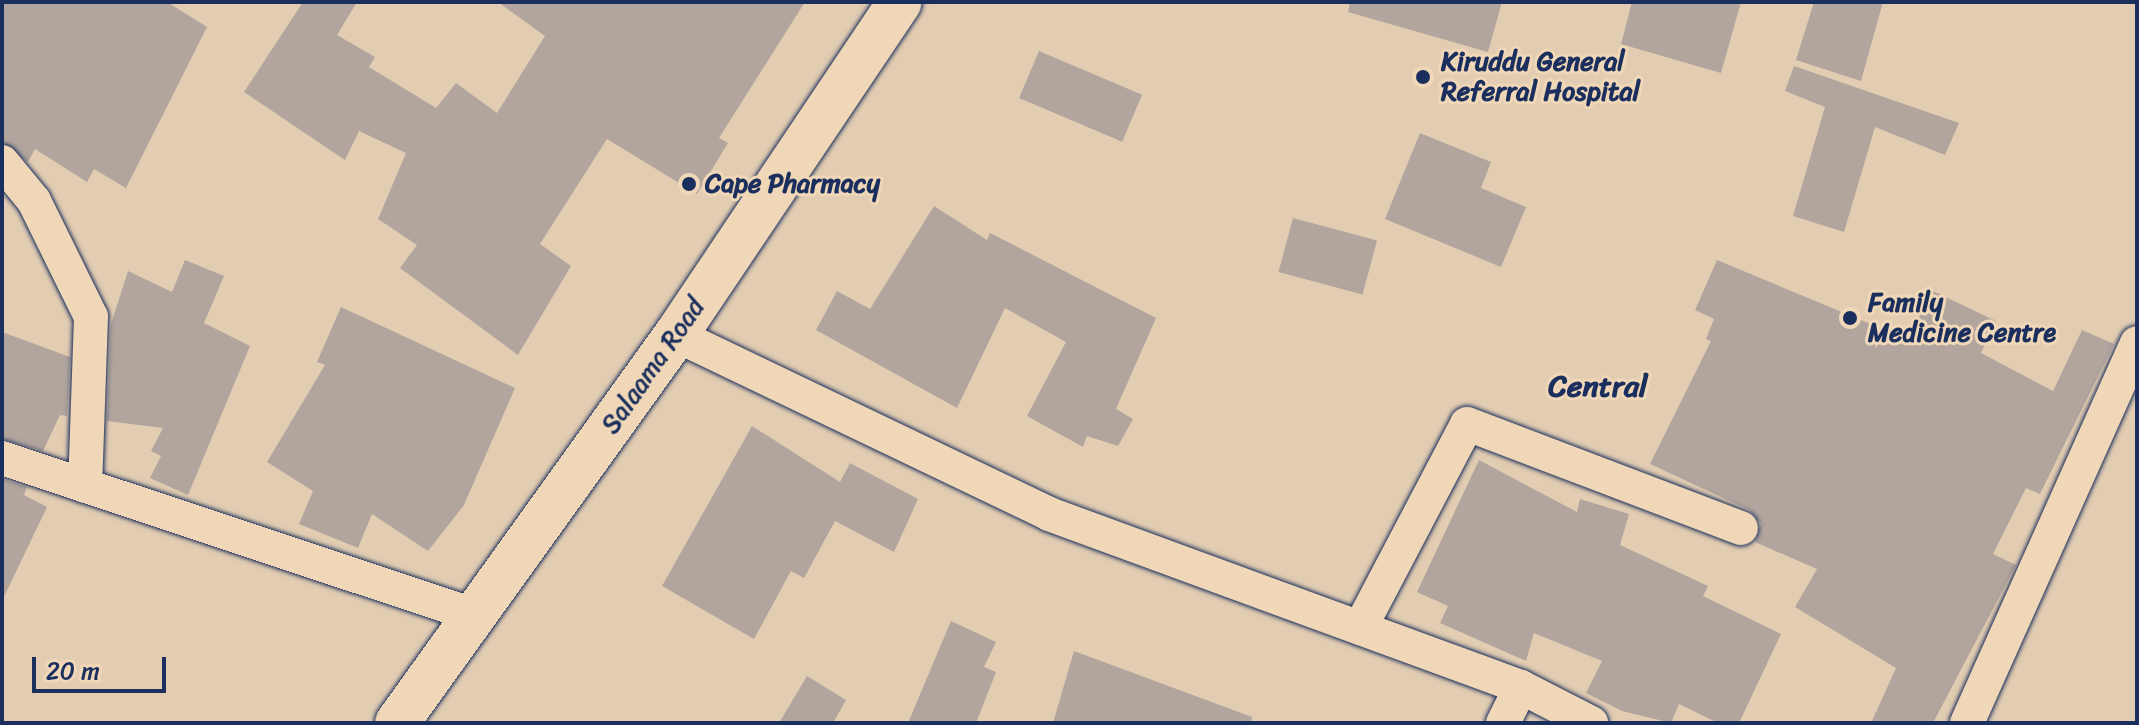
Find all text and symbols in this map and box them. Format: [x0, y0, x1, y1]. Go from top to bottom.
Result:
place label: Kiruddu General Referral Hospital [1441, 46, 1639, 108]
marker: Kiruddu General Referral Hospital [1412, 66, 1434, 88]
place label: Cape Pharmacy [705, 168, 881, 200]
marker: Cape Pharmacy [680, 175, 698, 193]
place label: Family Medicine Centre [1868, 287, 2057, 348]
street label: Salaama Road [595, 292, 711, 440]
marker: Family Medicine Centre [1839, 307, 1861, 329]
district label: Central [1548, 368, 1648, 404]
scale bar [36, 641, 170, 691]
text: 20 m [46, 650, 100, 692]

